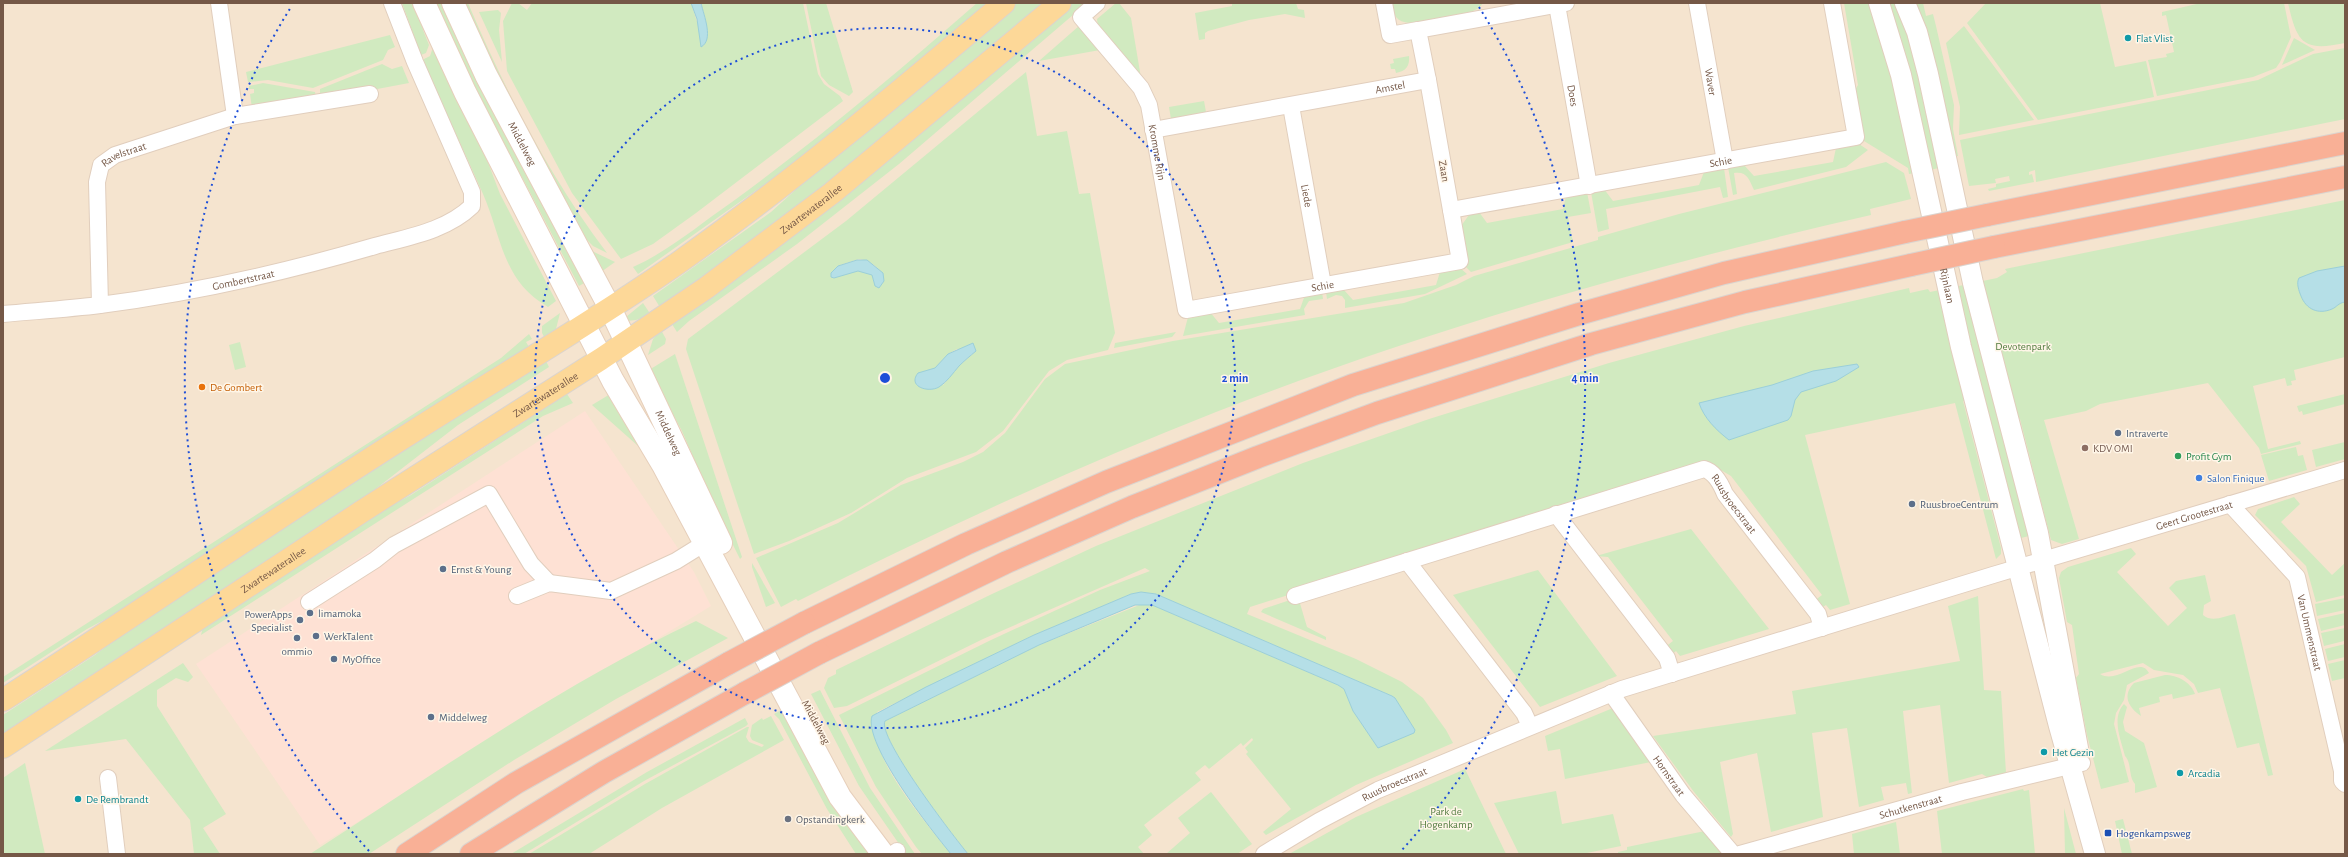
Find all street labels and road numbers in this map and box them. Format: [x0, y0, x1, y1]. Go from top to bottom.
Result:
street label: Waver [1703, 67, 1719, 97]
street label: Amstel [1374, 79, 1406, 95]
street label: Does [1566, 84, 1580, 107]
street label: Middelweg [506, 120, 539, 168]
street label: Kromme Rijn [1147, 123, 1168, 181]
street label: Ravelstraat [99, 140, 148, 169]
street label: Schie [1708, 154, 1733, 169]
street label: Zaan [1437, 159, 1451, 183]
street label: Zwartewaterallee [778, 182, 844, 236]
street label: Liede [1300, 183, 1314, 208]
street label: Gombertstraat [211, 267, 276, 292]
street label: Rijnlaan [1938, 267, 1957, 304]
street label: Schie [1310, 278, 1335, 293]
street label: Zwartewaterallee [511, 370, 580, 419]
street label: Middelweg [654, 409, 684, 457]
street label: Ruusbroecstraat [1710, 472, 1759, 536]
street label: Geert Grootestraat [2155, 498, 2234, 532]
street label: Zwartewaterallee [239, 545, 307, 595]
street label: Van Ummenstraat [2296, 593, 2324, 672]
street label: Middelweg [800, 698, 832, 746]
street label: Hornstraat [1651, 753, 1687, 798]
street label: Ruusbroecstraat [1360, 765, 1429, 803]
street label: Schutkenstraat [1878, 792, 1943, 820]

